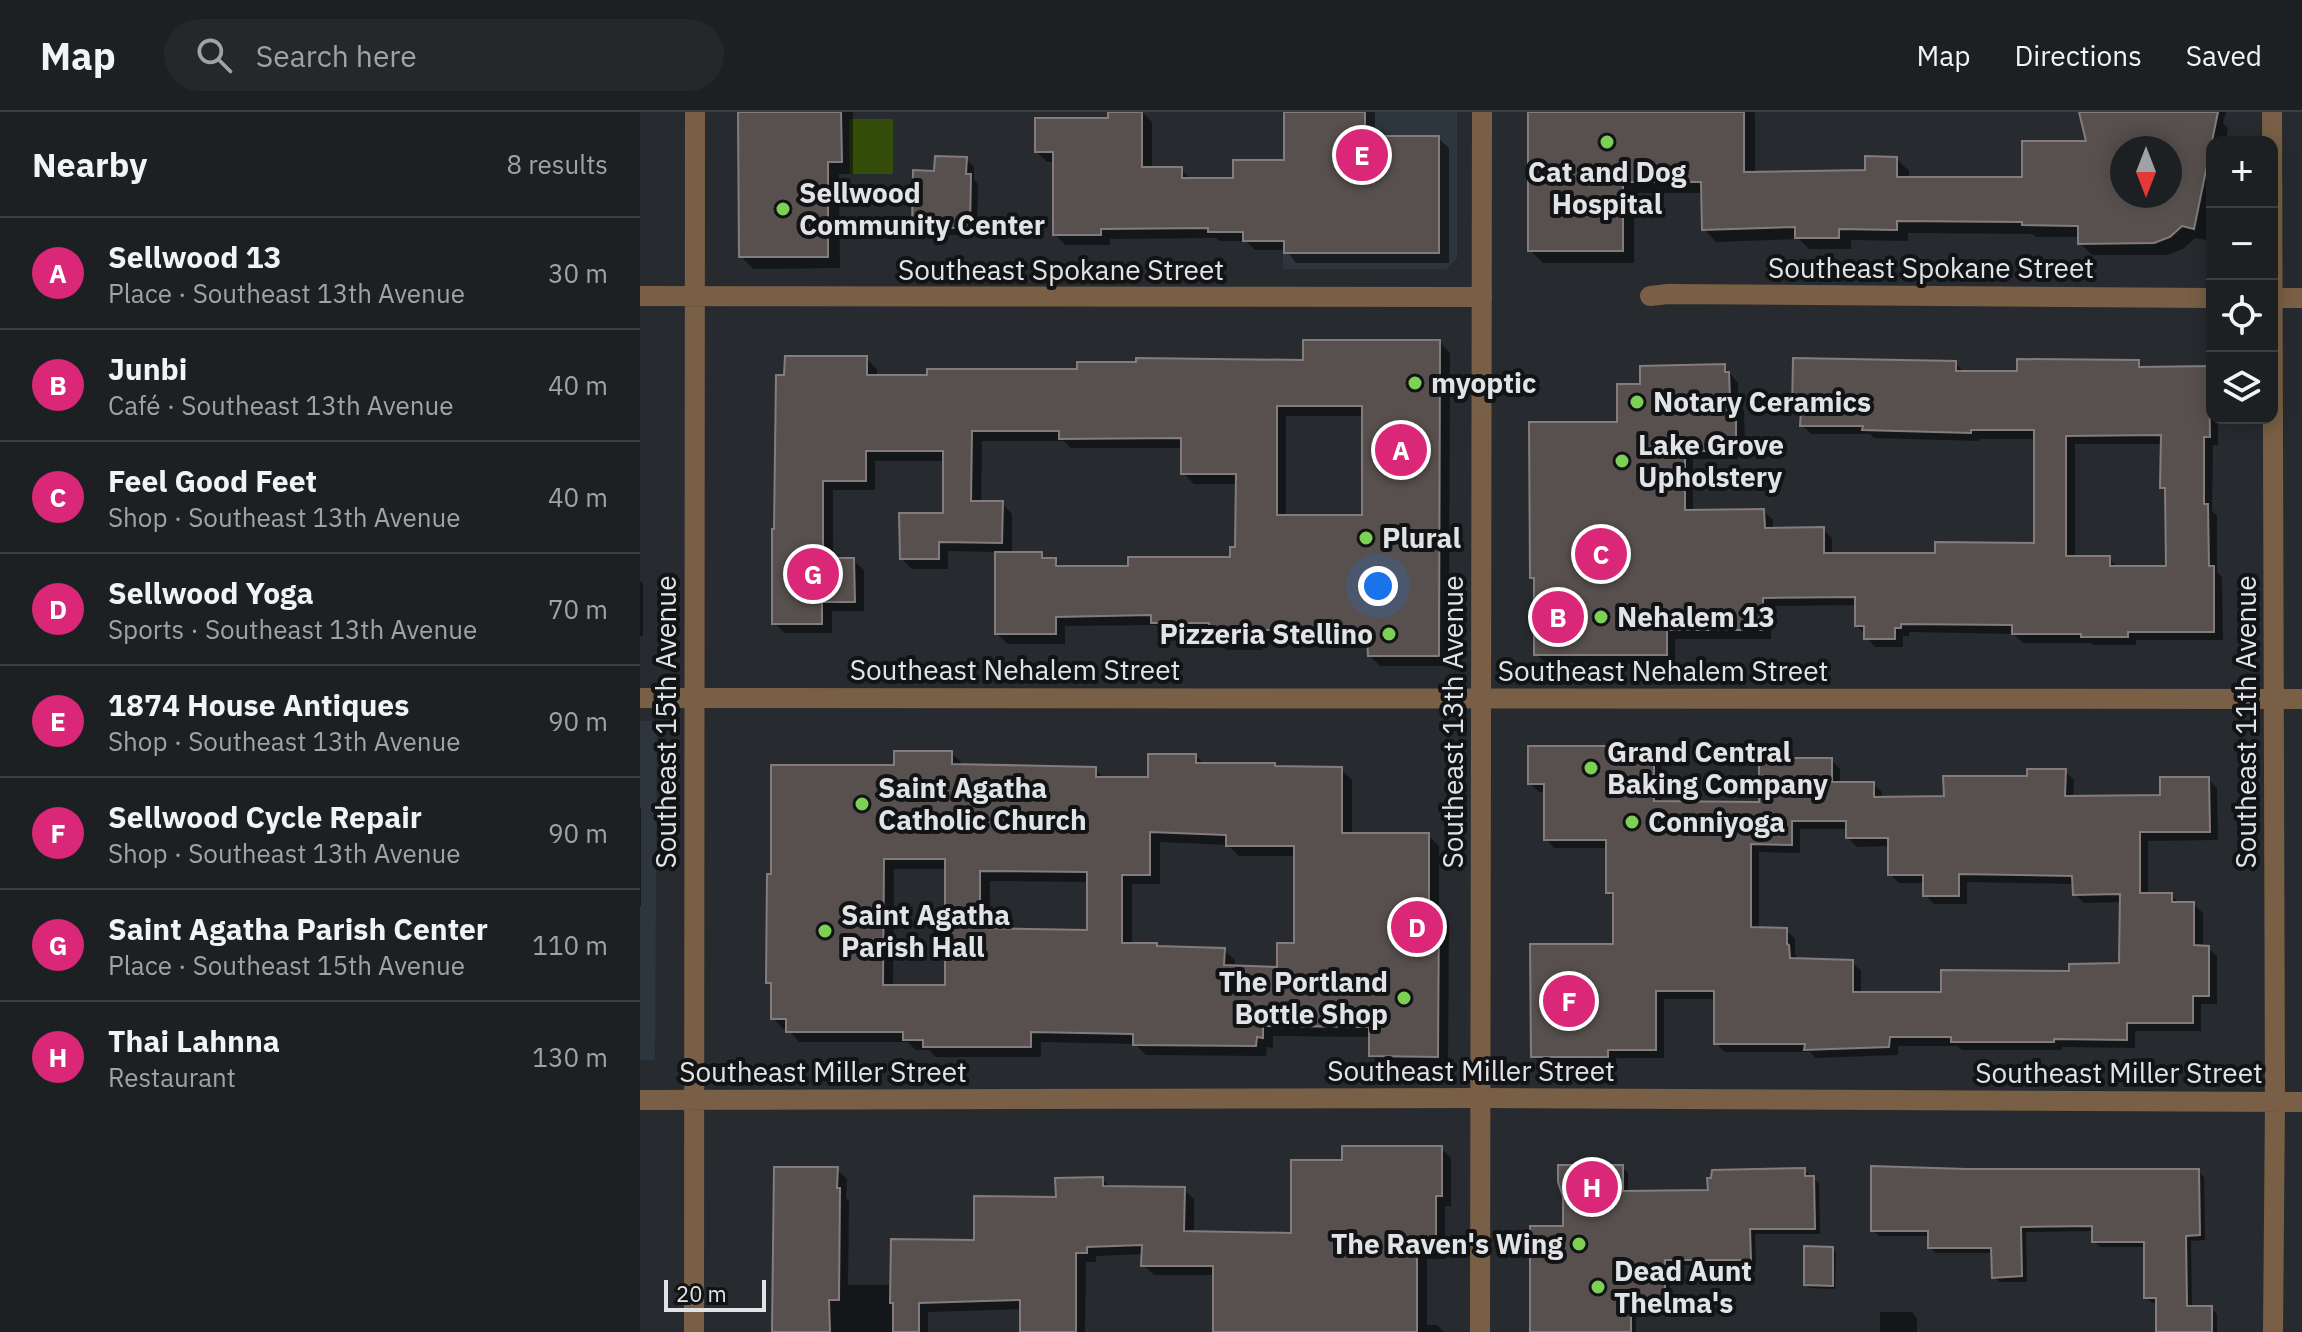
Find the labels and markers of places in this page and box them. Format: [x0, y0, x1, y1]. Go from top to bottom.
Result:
pin: E [1336, 125, 1388, 185]
marker: Cat and Dog Hospital [1598, 133, 1616, 151]
place label: Cat and Dog Hospital [1528, 153, 1687, 222]
place label: Sellwood Community Center [799, 174, 1045, 243]
marker: Sellwood Community Center [774, 200, 792, 218]
place label: myoptic [1431, 364, 1536, 401]
marker: myoptic [1406, 374, 1424, 392]
place label: Notary Ceramics [1653, 383, 1871, 420]
marker: Notary Ceramics [1628, 393, 1646, 411]
pin: A [1375, 420, 1427, 480]
place label: Lake Grove Upholstery [1638, 426, 1784, 495]
marker: Lake Grove Upholstery [1613, 452, 1631, 470]
place label: Plural [1382, 519, 1461, 556]
pin: C [1575, 524, 1627, 584]
marker: Plural [1357, 529, 1375, 547]
pin: G [787, 544, 839, 604]
pin: B [1532, 587, 1584, 647]
place label: Nehalem 13 [1617, 598, 1775, 635]
marker: Nehalem 13 [1592, 608, 1610, 626]
place label: Pizzeria Stellino [1159, 615, 1373, 652]
marker: Pizzeria Stellino [1380, 625, 1398, 643]
place label: Grand Central Baking Company [1607, 733, 1828, 802]
marker: Grand Central Baking Company [1582, 759, 1600, 777]
place label: Saint Agatha Catholic Church [878, 769, 1087, 838]
marker: Saint Agatha Catholic Church [853, 795, 871, 813]
place label: Conniyoga [1648, 803, 1785, 840]
marker: Conniyoga [1623, 813, 1641, 831]
place label: Saint Agatha Parish Hall [841, 896, 1010, 965]
pin: D [1391, 897, 1443, 957]
marker: Saint Agatha Parish Hall [816, 922, 834, 940]
place label: The Portland Bottle Shop [1219, 963, 1388, 1032]
pin: F [1543, 971, 1595, 1031]
marker: The Portland Bottle Shop [1395, 989, 1413, 1007]
pin: H [1566, 1157, 1618, 1217]
place label: The Raven's Wing [1331, 1225, 1564, 1262]
marker: The Raven's Wing [1570, 1235, 1588, 1253]
place label: Dead Aunt Thelma's [1614, 1252, 1752, 1321]
marker: Dead Aunt Thelma's [1589, 1278, 1607, 1296]

